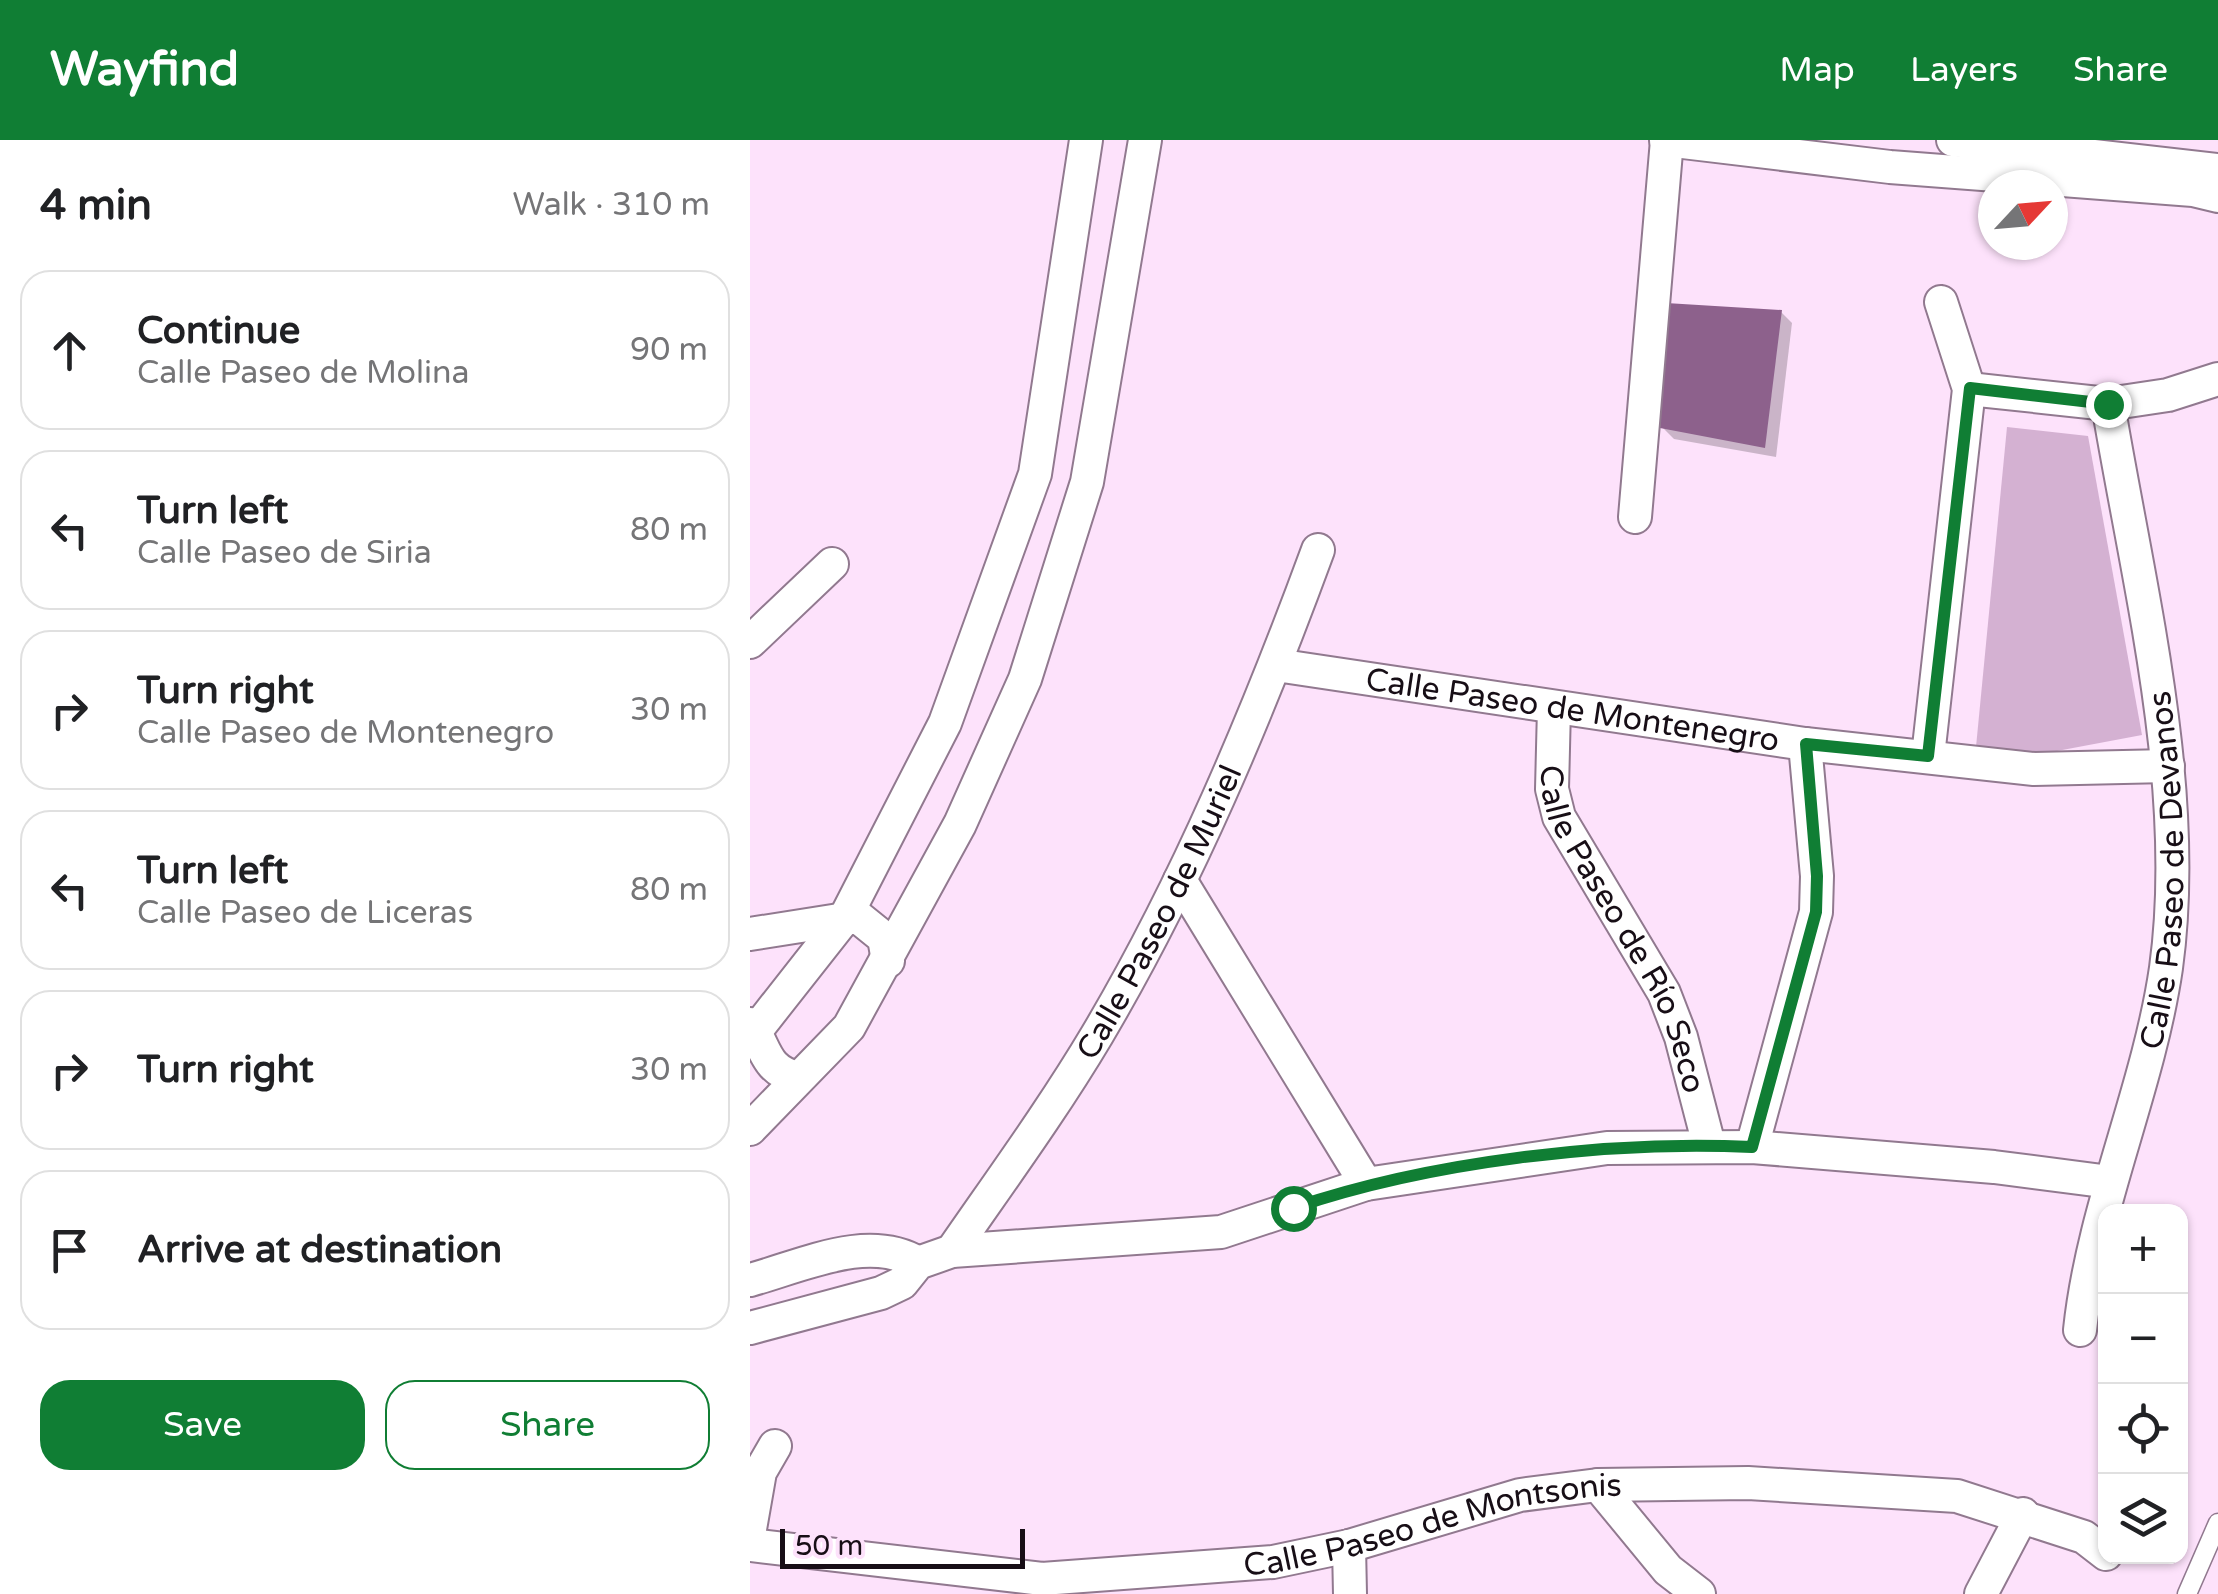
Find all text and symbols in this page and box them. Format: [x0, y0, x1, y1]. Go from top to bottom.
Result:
text: Wayfind [50, 41, 239, 99]
text: Map [1779, 49, 1855, 91]
text: Layers [1910, 49, 2018, 91]
text: Share [2073, 49, 2168, 91]
north arrow [1978, 170, 2068, 260]
text: 4 min [40, 180, 152, 231]
text: Walk · 310 m [513, 186, 710, 224]
text: Continue [137, 308, 300, 354]
icon: ahead [42, 323, 97, 378]
text: 90 m [630, 331, 708, 369]
text: Calle Paseo de Molina [137, 354, 469, 392]
route end [2086, 382, 2132, 428]
text: Turn left [137, 488, 288, 534]
icon: left [42, 503, 97, 558]
text: 80 m [630, 511, 708, 549]
text: Calle Paseo de Siria [137, 534, 432, 572]
street label: Calle Paseo de Montenegro [1363, 661, 1782, 760]
text: Turn right [137, 668, 314, 714]
icon: right [42, 683, 97, 738]
street label: Calle Paseo de Devanos [2132, 689, 2193, 1053]
text: 30 m [630, 691, 708, 729]
text: Calle Paseo de Montenegro [137, 714, 554, 752]
street label: Calle Paseo de Muriel [1069, 759, 1250, 1067]
street label: Calle Paseo de Río Seco [1532, 764, 1713, 1097]
text: Turn left [137, 848, 288, 894]
icon: left [42, 863, 97, 918]
text: 80 m [630, 871, 708, 909]
text: Calle Paseo de Liceras [137, 894, 473, 932]
icon: right [42, 1043, 97, 1098]
text: Turn right [137, 1047, 314, 1093]
text: 30 m [630, 1051, 708, 1089]
route start [1271, 1186, 1317, 1232]
map controls [2098, 1204, 2188, 1564]
button: + [2098, 1204, 2188, 1294]
icon: arrive [42, 1223, 97, 1278]
text: Arrive at destination [137, 1227, 502, 1273]
button: − [2098, 1294, 2188, 1384]
button: Save [40, 1380, 365, 1470]
button: Share [385, 1380, 710, 1470]
button: locate [2098, 1384, 2188, 1474]
street label: Calle Paseo de Montsonis [1242, 1467, 1622, 1584]
button: layers [2098, 1474, 2188, 1564]
scale bar [780, 1524, 1025, 1568]
text: 50 m [795, 1529, 863, 1563]

